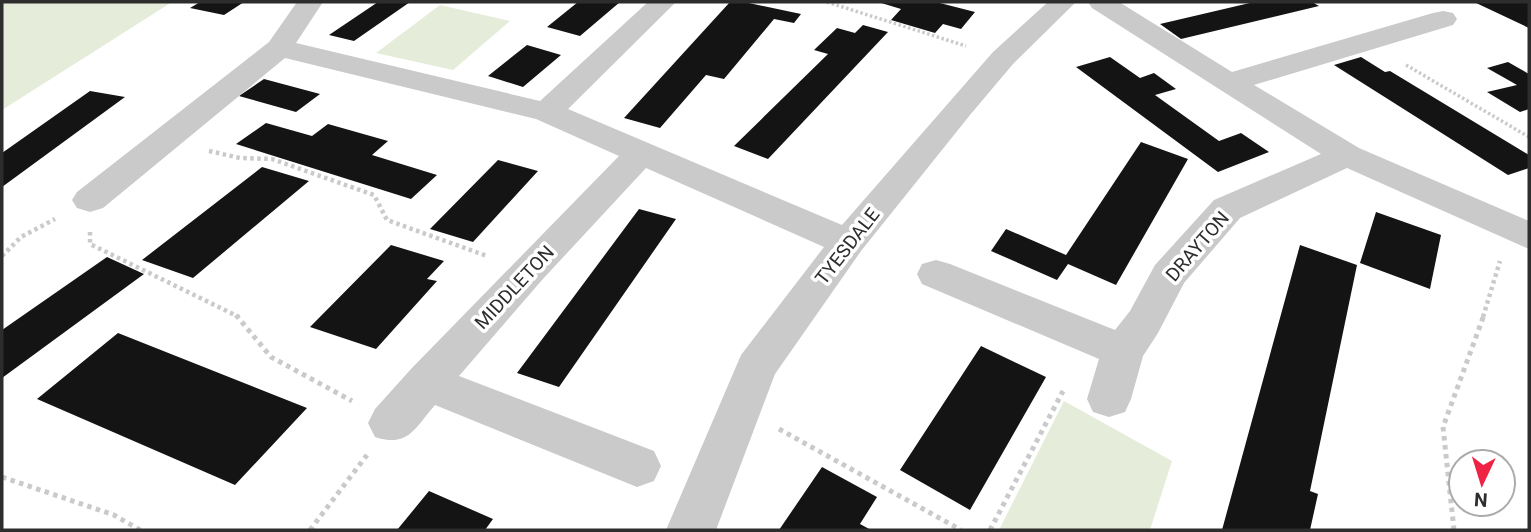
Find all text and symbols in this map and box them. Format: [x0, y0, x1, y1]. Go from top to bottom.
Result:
street label: TYESDALE [810, 203, 884, 289]
street label: DRAYTON [1161, 207, 1234, 286]
street label: MIDDLETON [470, 241, 559, 334]
north arrow [1447, 448, 1517, 518]
text: N [1473, 488, 1488, 511]

